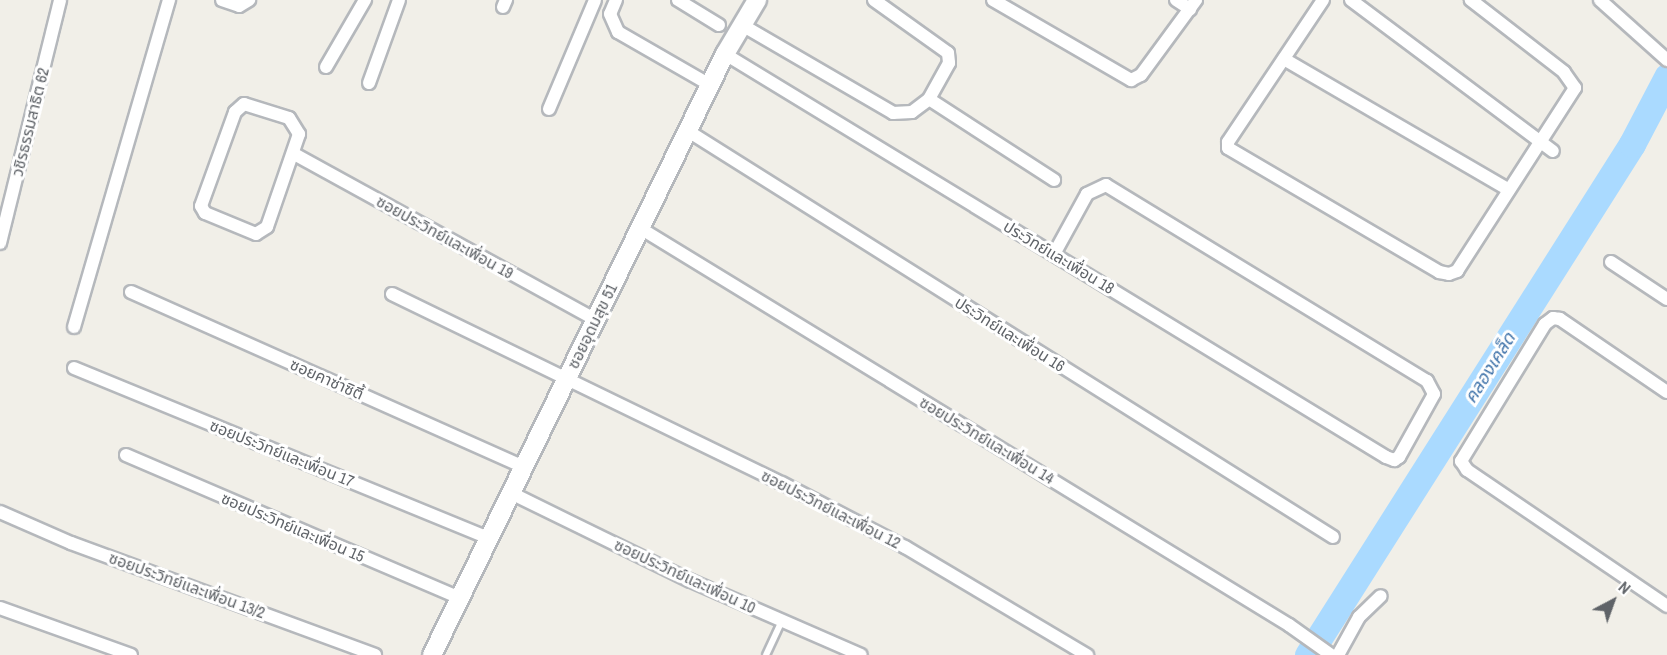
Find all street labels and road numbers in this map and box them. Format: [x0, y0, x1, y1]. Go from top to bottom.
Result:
street label: วชิรธรรมสาธิต 62 [7, 66, 53, 178]
street label: ซอยประวิทย์และเพื่อน 19 [373, 191, 517, 283]
street label: ประวิทย์และเพื่อน 18 [1000, 216, 1118, 298]
street label: ซอยอุดมสุข 51 [563, 280, 621, 372]
street label: ประวิทย์และเพื่อน 16 [951, 292, 1069, 376]
street label: ซอยคาซ่าซิตี้ [287, 354, 367, 404]
street label: ซอยประวิทย์และเพื่อน 14 [916, 392, 1058, 488]
street label: ซอยประวิทย์และเพื่อน 17 [207, 415, 357, 491]
street label: ซอยประวิทย์และเพื่อน 12 [758, 466, 904, 552]
street label: ซอยประวิทย์และเพื่อน 15 [218, 488, 368, 566]
street label: ซอยประวิทย์และเพื่อน 10 [611, 535, 759, 617]
street label: ซอยประวิทย์และเพื่อน 13/2 [106, 548, 268, 622]

